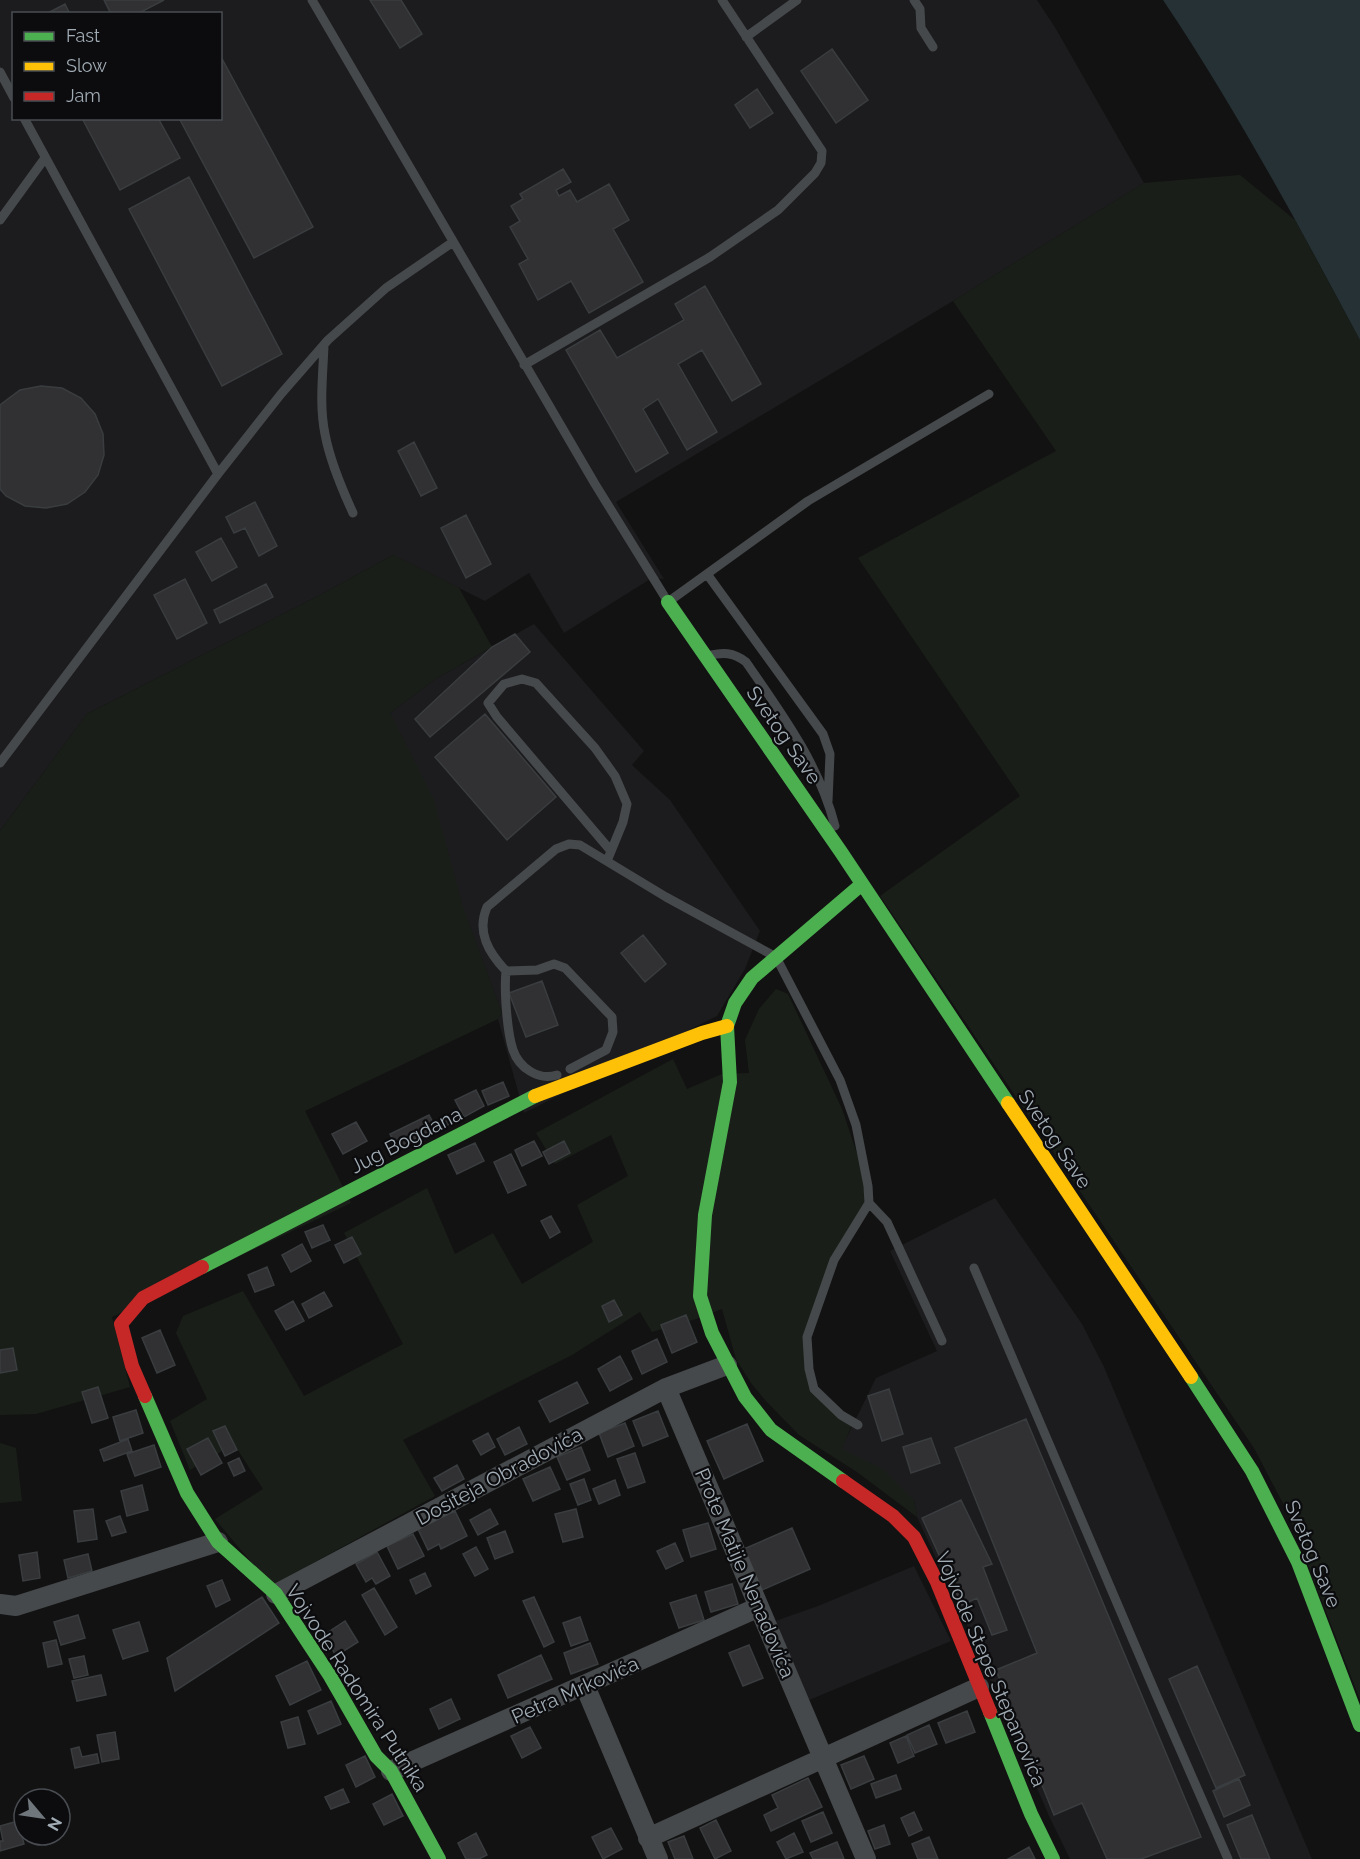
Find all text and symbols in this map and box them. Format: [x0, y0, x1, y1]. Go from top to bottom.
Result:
legend [12, 12, 222, 120]
text: Fast [66, 25, 100, 46]
text: Slow [66, 55, 107, 76]
text: Jam [66, 85, 101, 106]
street label: Svetog Save [741, 681, 827, 789]
street label: Svetog Save [1013, 1085, 1097, 1193]
street label: Jug Bogdana [346, 1102, 466, 1178]
street label: Dositeja Obradovića [412, 1422, 586, 1530]
street label: Prote Matije Nenadovića [690, 1465, 800, 1681]
street label: Svetog Save [1280, 1497, 1346, 1612]
street label: Vojvode Stepe Stepanovića [931, 1548, 1051, 1790]
street label: Vojvode Radomira Putnika [281, 1580, 433, 1796]
street label: Petra Mrkovića [508, 1651, 642, 1729]
north arrow [12, 1787, 72, 1847]
text: N [43, 1814, 66, 1834]

